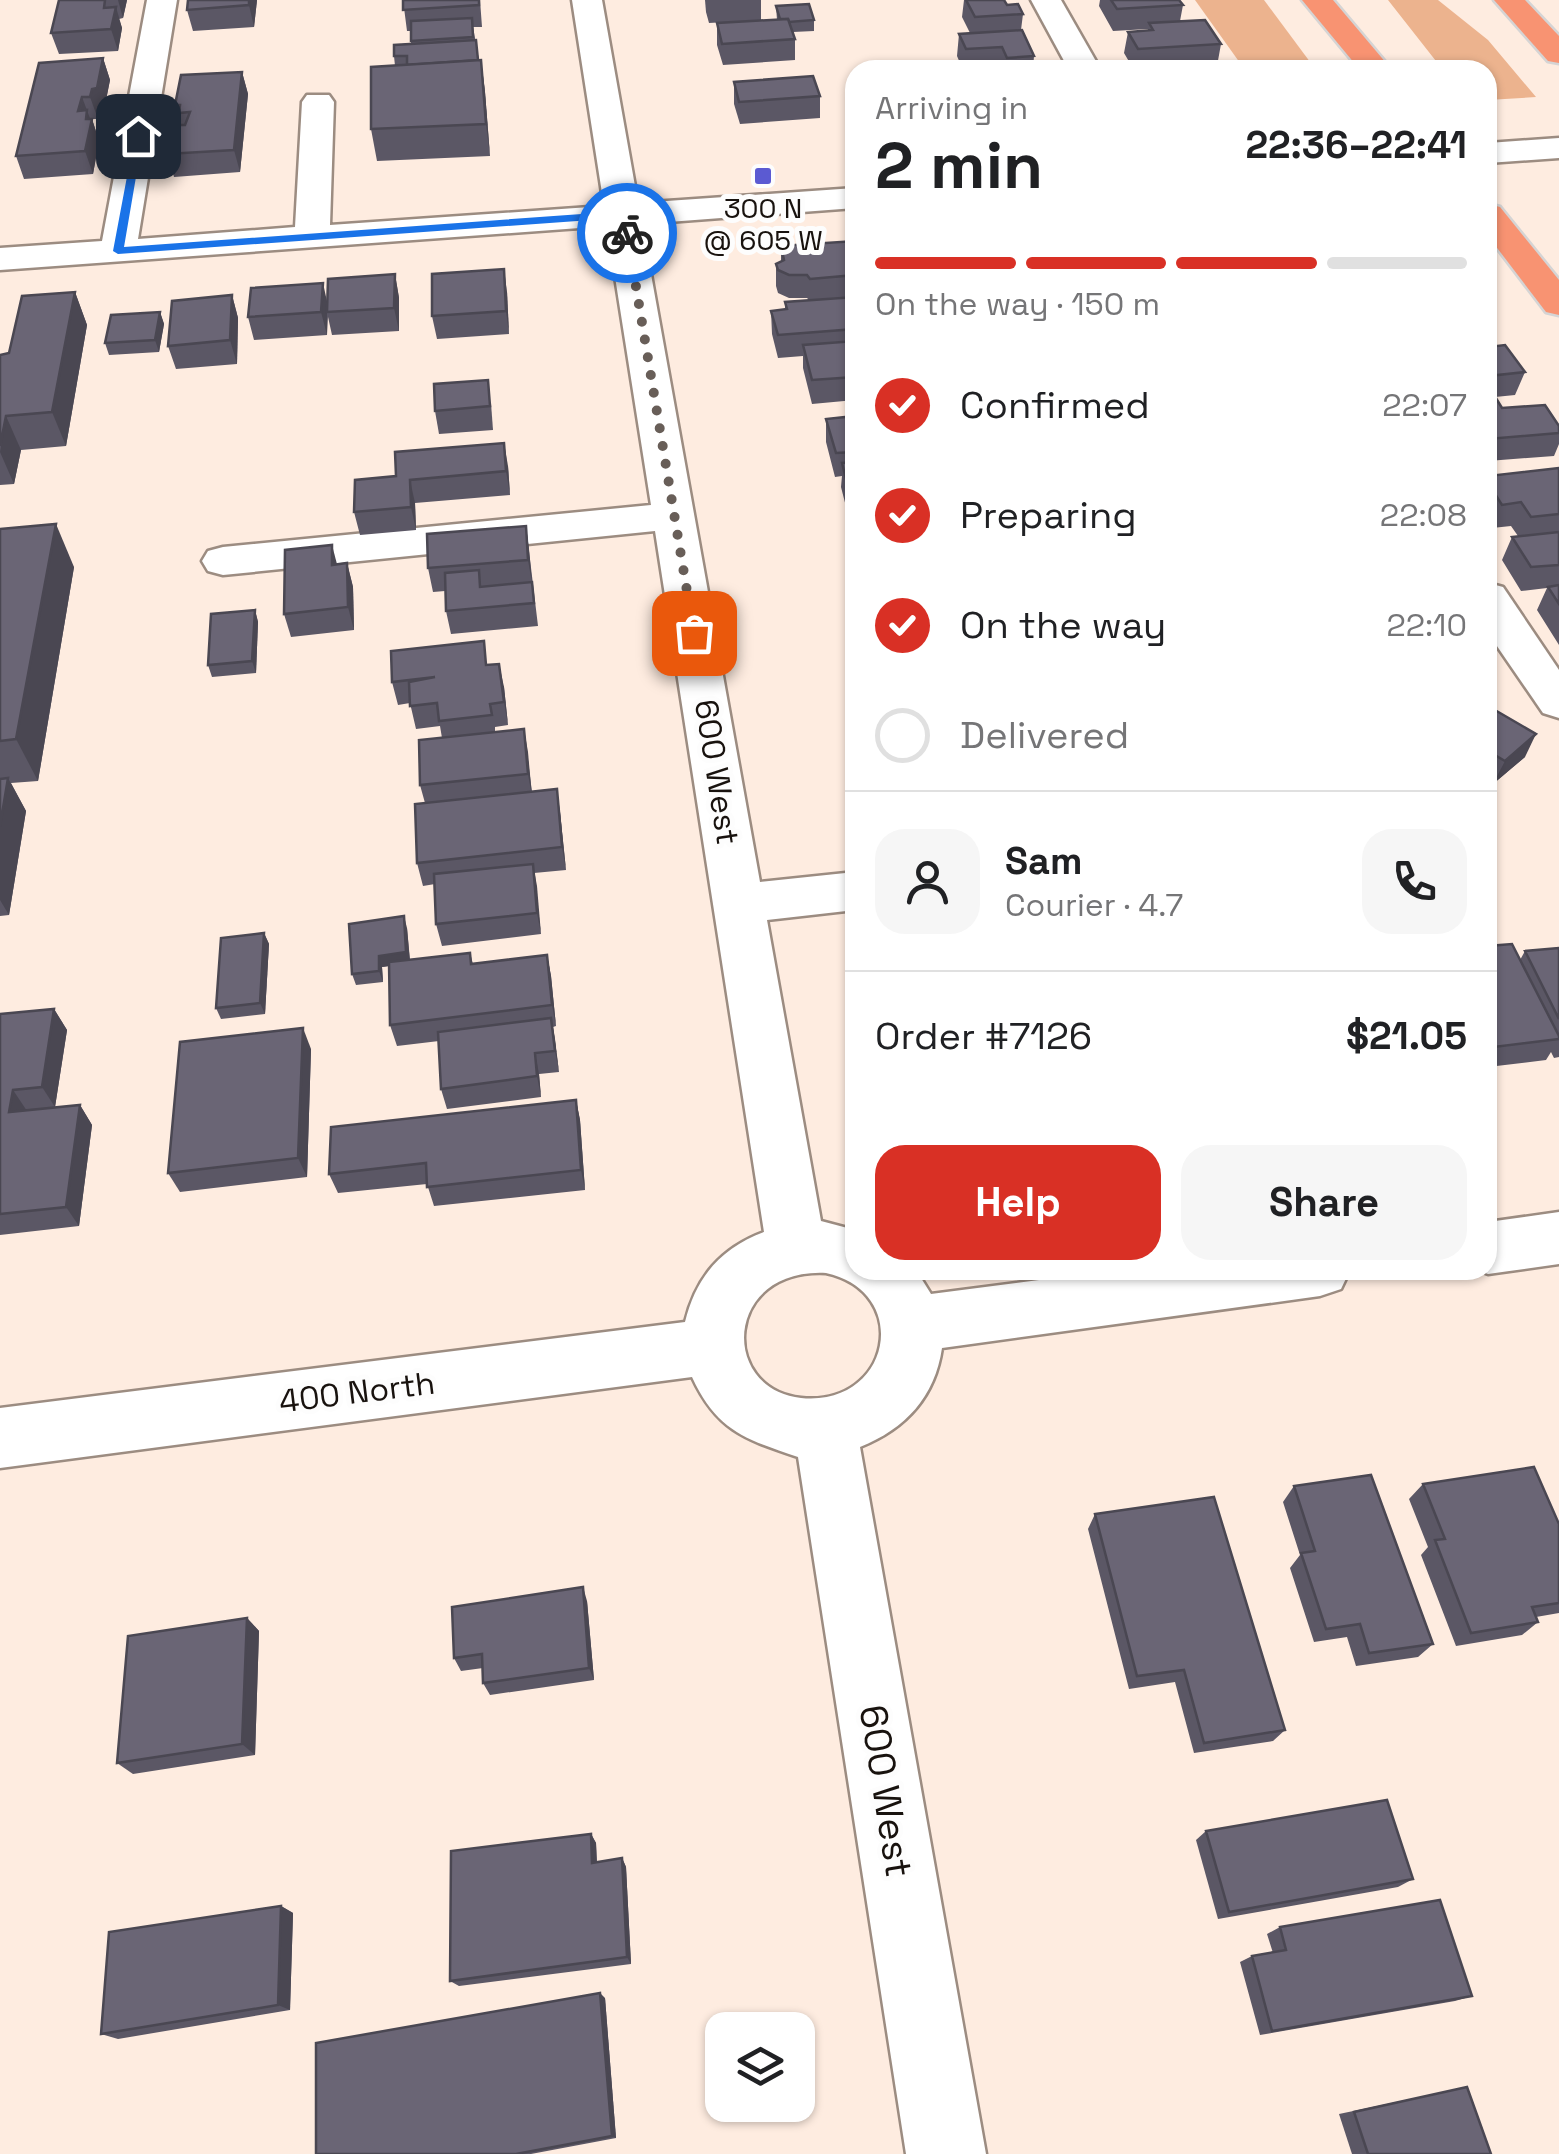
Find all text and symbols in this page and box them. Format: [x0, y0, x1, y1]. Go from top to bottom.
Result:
text: Arriving in [875, 88, 1028, 128]
pin [96, 94, 181, 179]
icon: home [111, 109, 166, 164]
text: 22:36–22:41 [1245, 121, 1467, 169]
text: 2 min [875, 124, 1043, 207]
marker: 300 N @ 605 W [752, 165, 774, 187]
courier [577, 183, 677, 283]
place label: 300 N @ 605 W [703, 190, 823, 258]
icon: bike [600, 206, 655, 261]
text: On the way · 150 m [875, 284, 1160, 324]
icon: check [875, 378, 930, 433]
text: Confirmed [960, 381, 1150, 429]
text: 22:07 [1382, 385, 1467, 425]
icon: check [875, 488, 930, 543]
text: Preparing [960, 491, 1137, 539]
text: 22:08 [1380, 495, 1467, 535]
pin [652, 591, 737, 676]
icon: check [875, 598, 930, 653]
text: On the way [960, 601, 1166, 649]
text: 22:10 [1386, 605, 1467, 645]
icon: bag [667, 606, 722, 661]
street label: 600 West [686, 697, 748, 847]
text: Delivered [960, 711, 1129, 759]
button: person [875, 829, 980, 934]
button: phone [1362, 829, 1467, 934]
text: Sam [1005, 837, 1082, 885]
text: Courier · 4.7 [1005, 885, 1183, 925]
text: Order #7126 [875, 1012, 1092, 1060]
text: $21.05 [1346, 1012, 1467, 1060]
button: Help [875, 1145, 1161, 1260]
button: Share [1181, 1145, 1467, 1260]
street label: 400 North [277, 1363, 437, 1421]
street label: 600 West [849, 1701, 923, 1881]
map controls [705, 2012, 815, 2122]
button: layers [705, 2012, 815, 2122]

